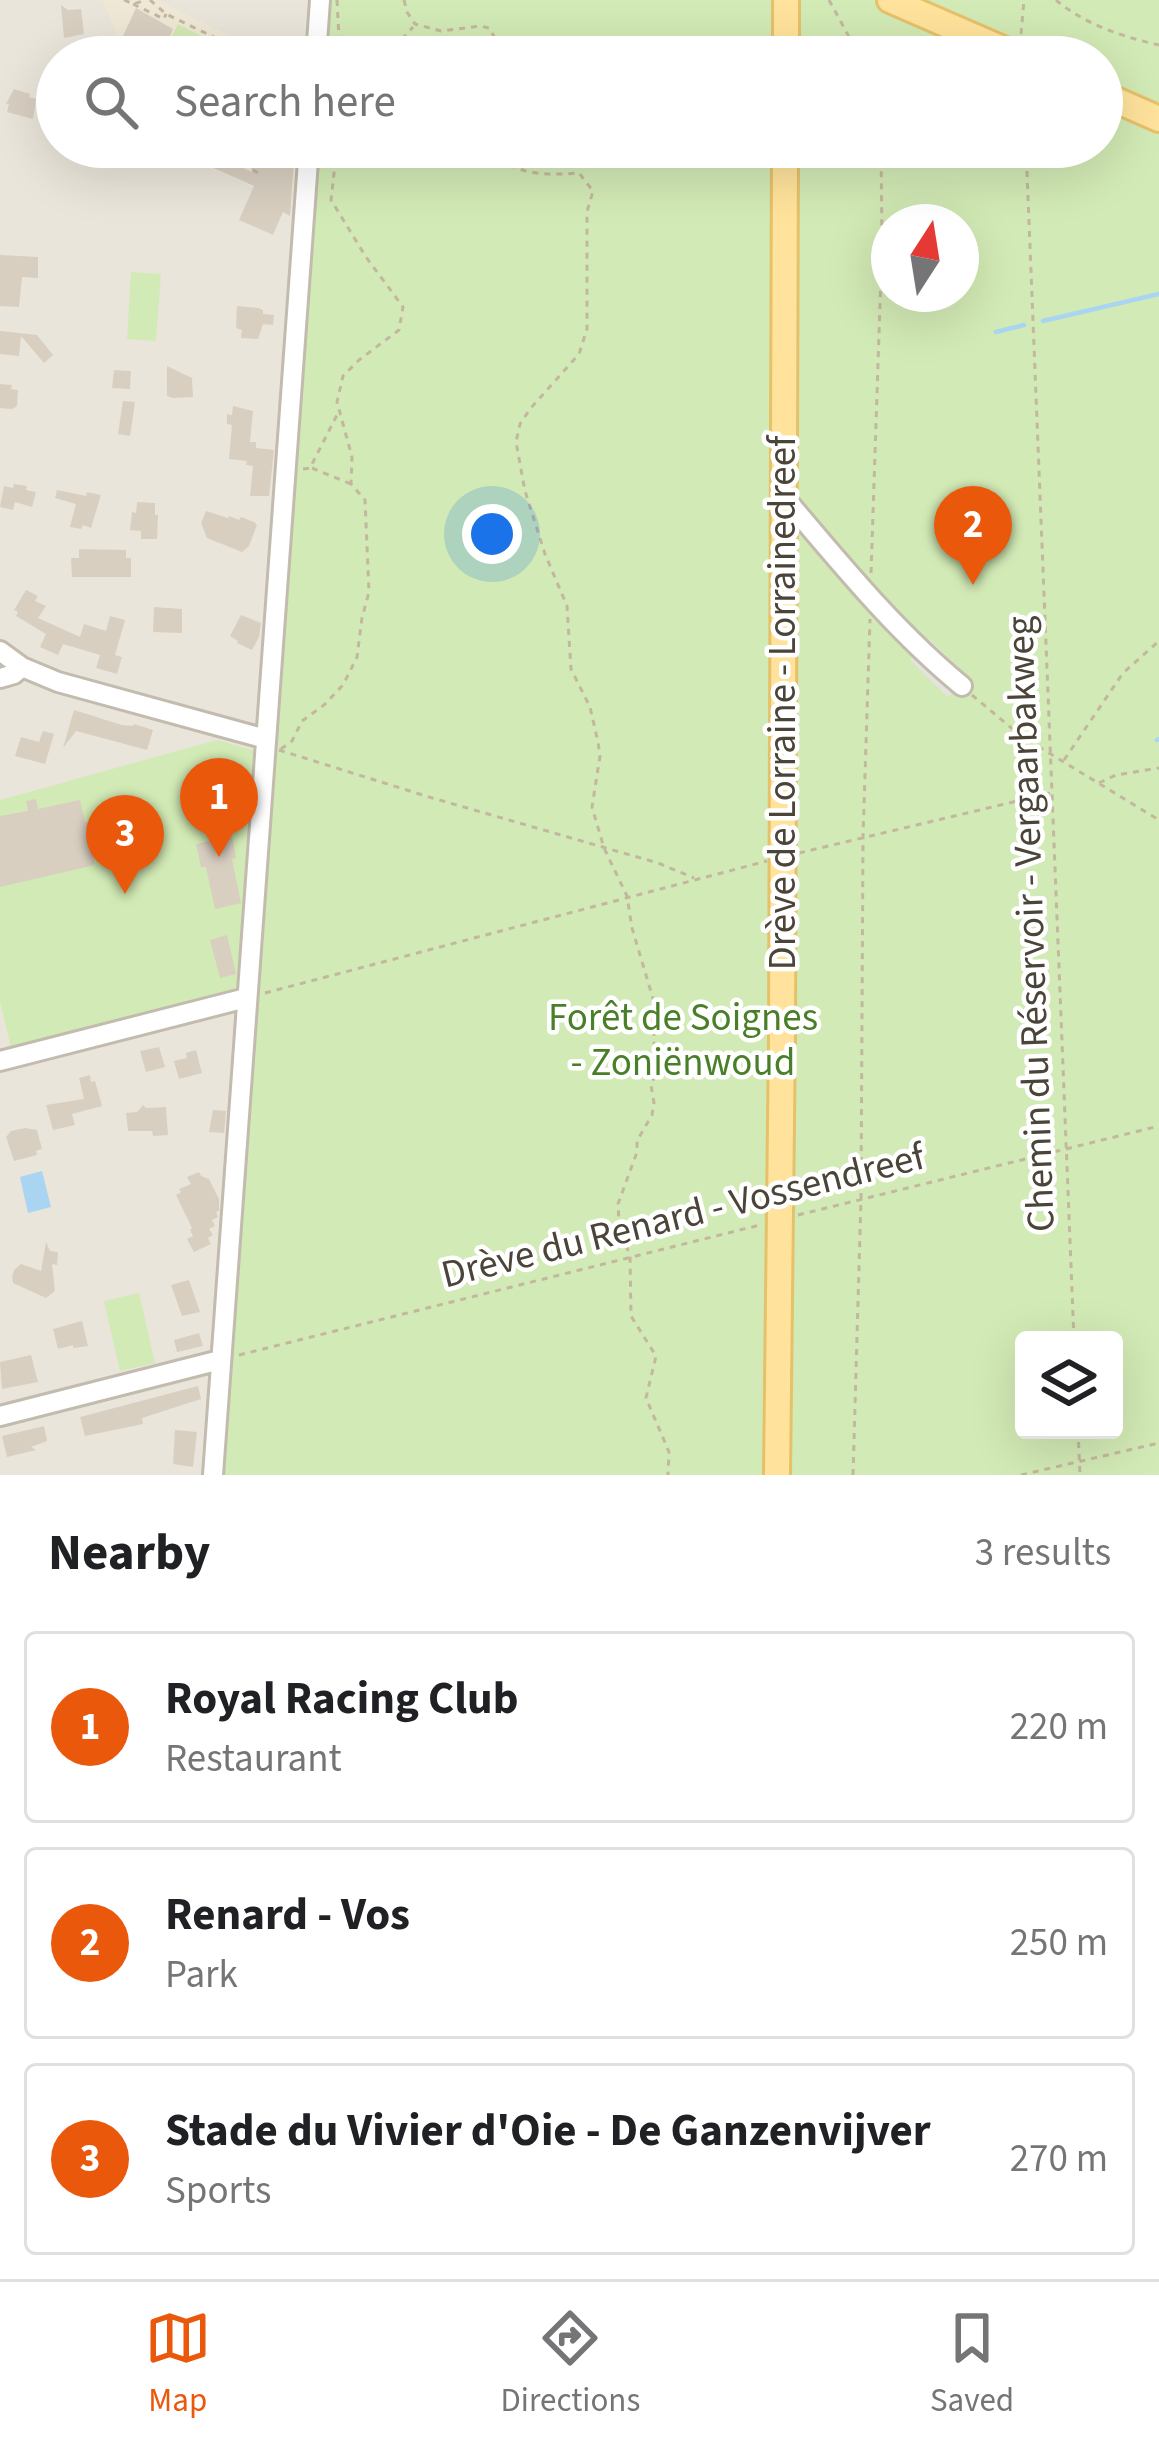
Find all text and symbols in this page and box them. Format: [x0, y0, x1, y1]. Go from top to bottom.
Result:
search box [36, 36, 1123, 168]
icon: search [78, 69, 144, 135]
text: Search here [174, 70, 396, 134]
north arrow [871, 204, 979, 312]
street label: Drève de Lorraine - Lorrainedreef [755, 434, 811, 970]
pin: 2 [934, 486, 1012, 585]
your location [462, 504, 522, 564]
street label: Chemin du Réservoir - Vergaarbakweg [992, 615, 1070, 1233]
pin: 1 [180, 758, 258, 857]
pin: 3 [86, 795, 164, 894]
park label: Forêt de Soignes - Zoniënwoud [548, 990, 818, 1091]
street label: Drève du Renard - Vossendreef [436, 1128, 932, 1303]
map controls [1015, 1331, 1123, 1439]
button: layers [1015, 1331, 1123, 1439]
text: Nearby [48, 1517, 210, 1589]
text: 3 results [975, 1525, 1111, 1581]
text: Royal Racing Club [165, 1667, 518, 1731]
text: 1 [80, 1699, 100, 1755]
text: 220 m [1010, 1699, 1108, 1755]
text: Restaurant [165, 1731, 342, 1787]
text: Renard - Vos [165, 1883, 410, 1947]
text: 2 [80, 1915, 100, 1971]
text: 250 m [1010, 1915, 1108, 1971]
text: Park [165, 1947, 238, 2003]
text: Stade du Vivier d'Oie - De Ganzenvijver [165, 2099, 931, 2163]
text: 3 [80, 2131, 100, 2187]
text: 270 m [1010, 2131, 1108, 2187]
text: Sports [165, 2163, 271, 2219]
tab: Map [145, 2305, 211, 2424]
tab: Directions [501, 2305, 640, 2424]
tab: Saved [930, 2305, 1014, 2424]

